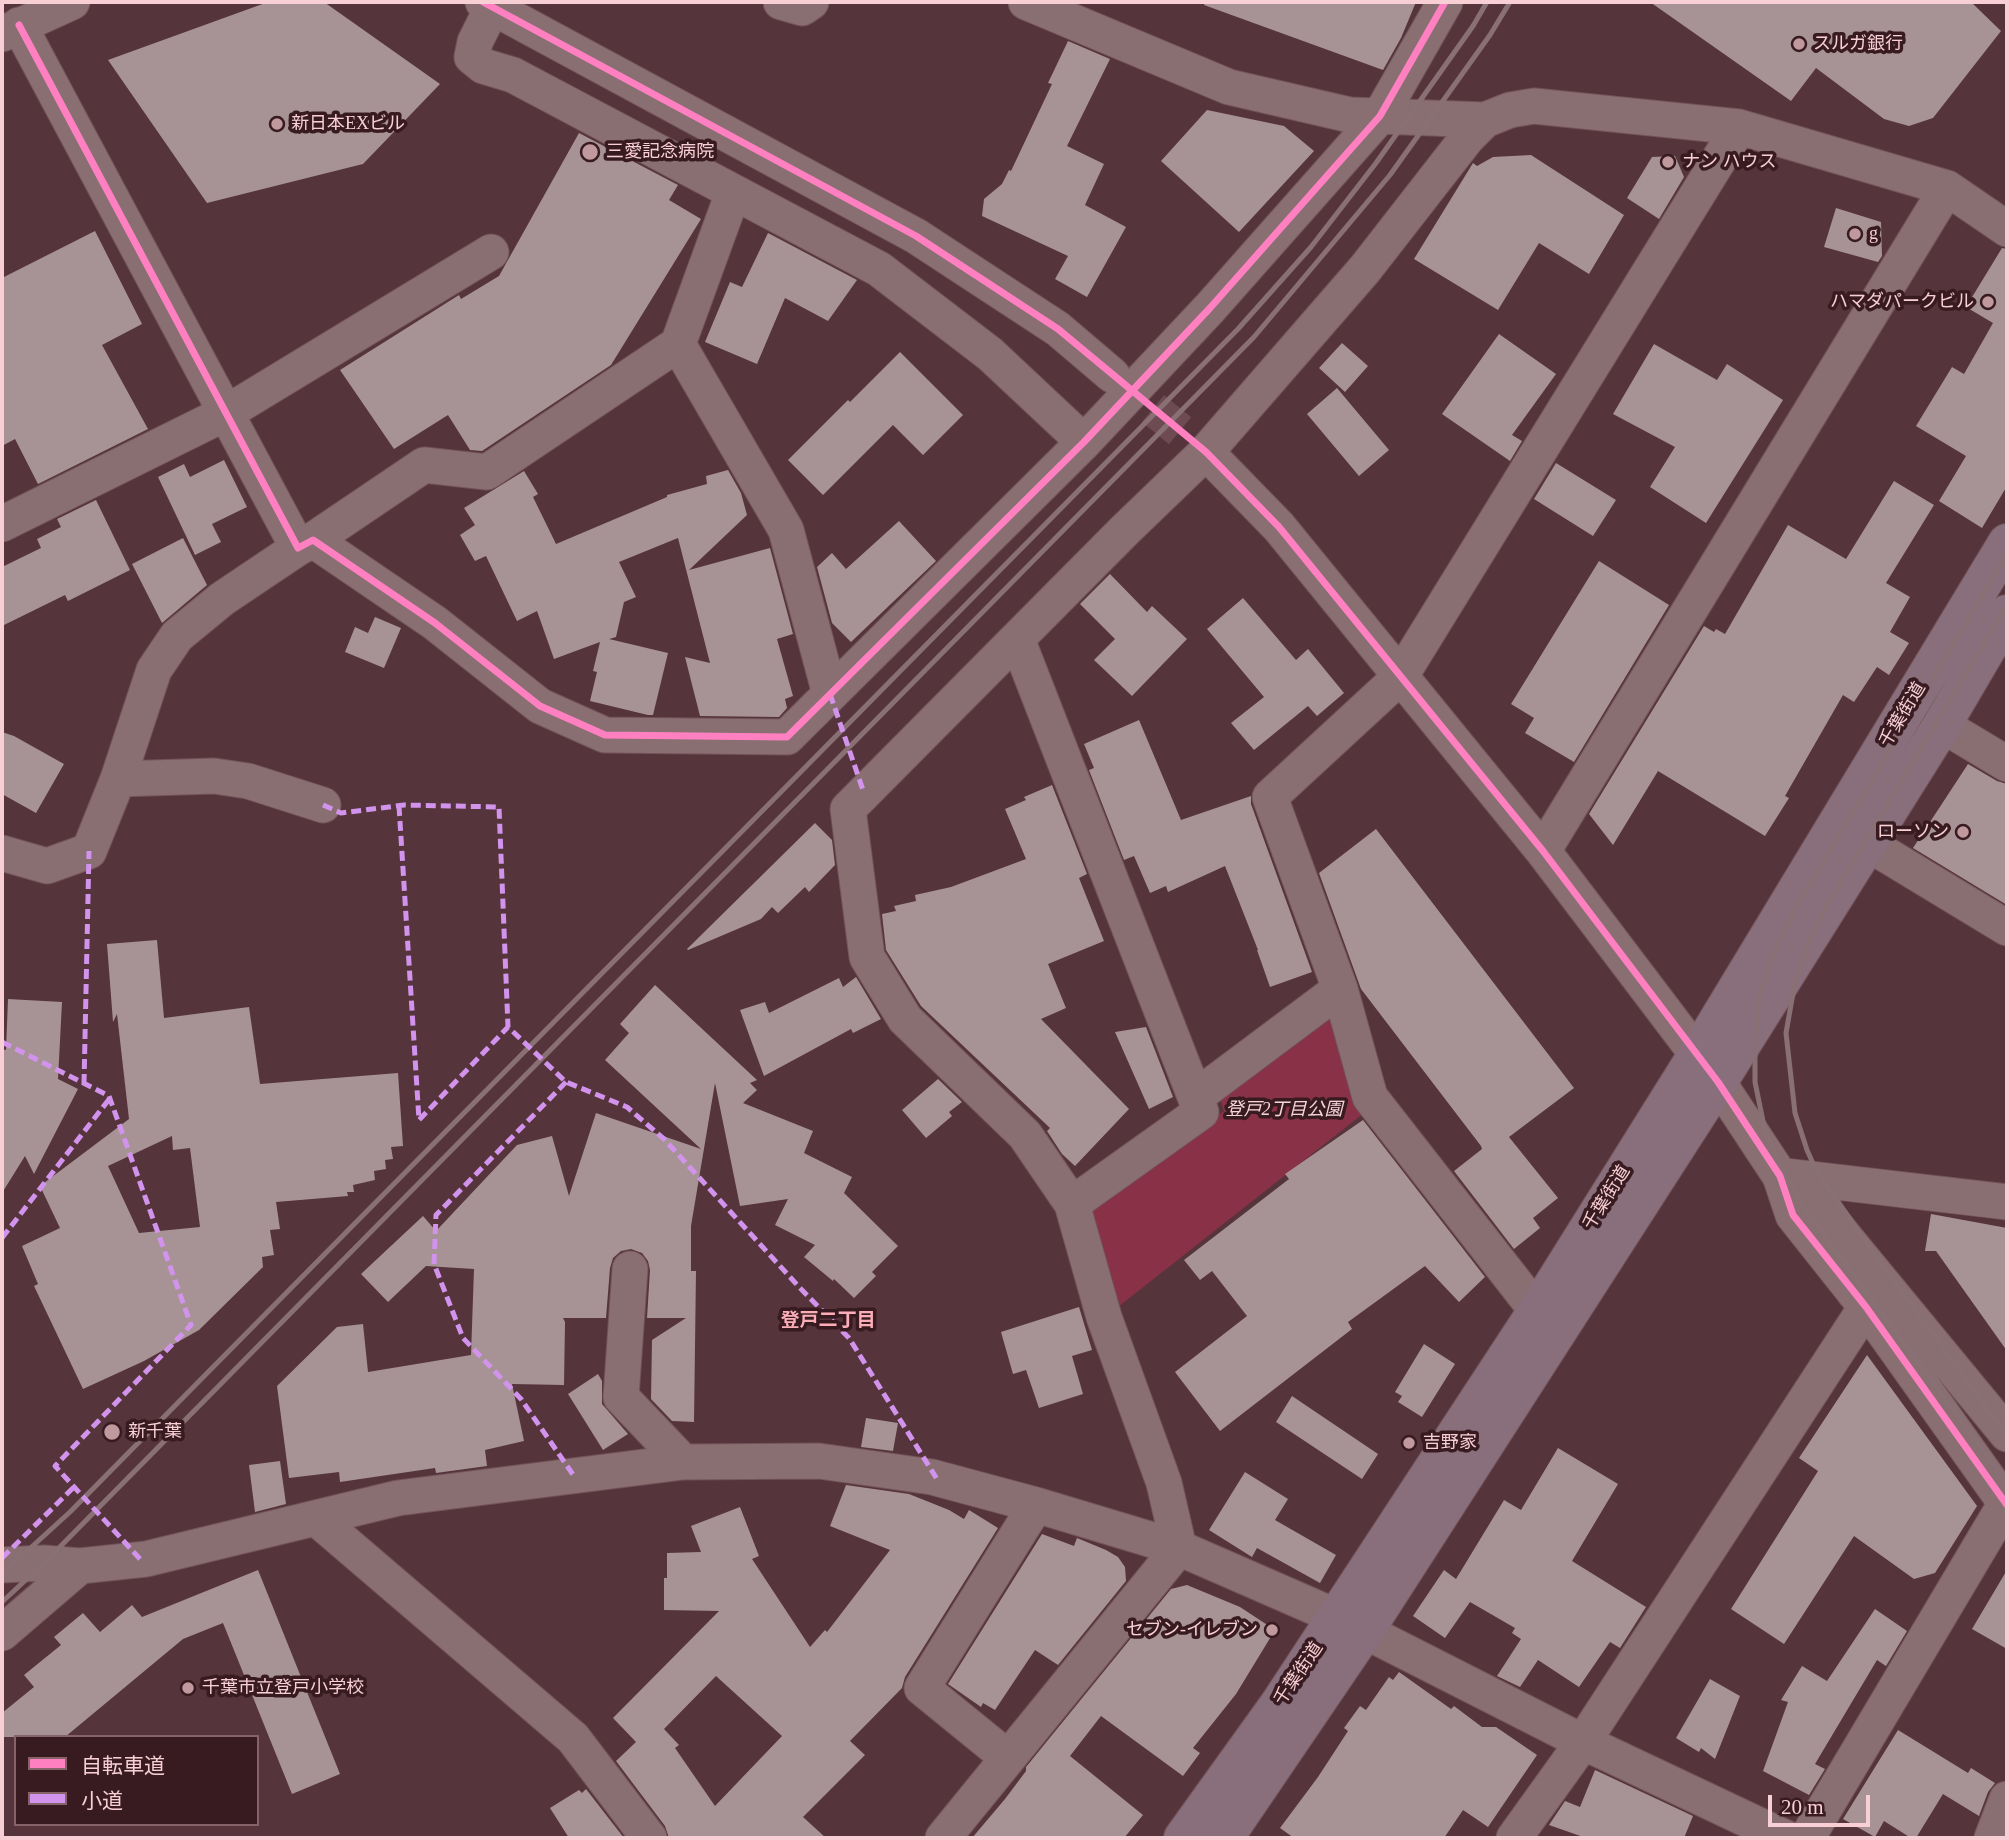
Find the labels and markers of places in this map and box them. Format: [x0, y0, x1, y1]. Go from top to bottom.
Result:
place label: スルガ銀行 [1813, 33, 1903, 55]
marker: スルガ銀行 [1791, 36, 1807, 52]
place label: 新日本EXビル [291, 113, 405, 135]
marker: 新日本EXビル [269, 116, 285, 132]
place label: 三愛記念病院 [606, 141, 714, 163]
marker: 三愛記念病院 [580, 142, 600, 162]
place label: ナン ハウス [1682, 151, 1776, 173]
marker: ナン ハウス [1660, 154, 1676, 170]
place label: g [1869, 223, 1878, 245]
marker: g [1847, 226, 1863, 242]
place label: ハマダパークビル [1830, 291, 1974, 313]
marker: ハマダパークビル [1980, 294, 1996, 310]
place label: ローソン [1877, 821, 1949, 843]
marker: ローソン [1955, 824, 1971, 840]
place label: 新千葉 [128, 1421, 182, 1443]
marker: 新千葉 [102, 1422, 122, 1442]
place label: 吉野家 [1423, 1432, 1477, 1454]
marker: 吉野家 [1401, 1435, 1417, 1451]
place label: セブン-イレブン [1126, 1619, 1258, 1641]
marker: セブン-イレブン [1264, 1622, 1280, 1638]
place label: 千葉市立登戸小学校 [202, 1677, 364, 1699]
marker: 千葉市立登戸小学校 [180, 1680, 196, 1696]

